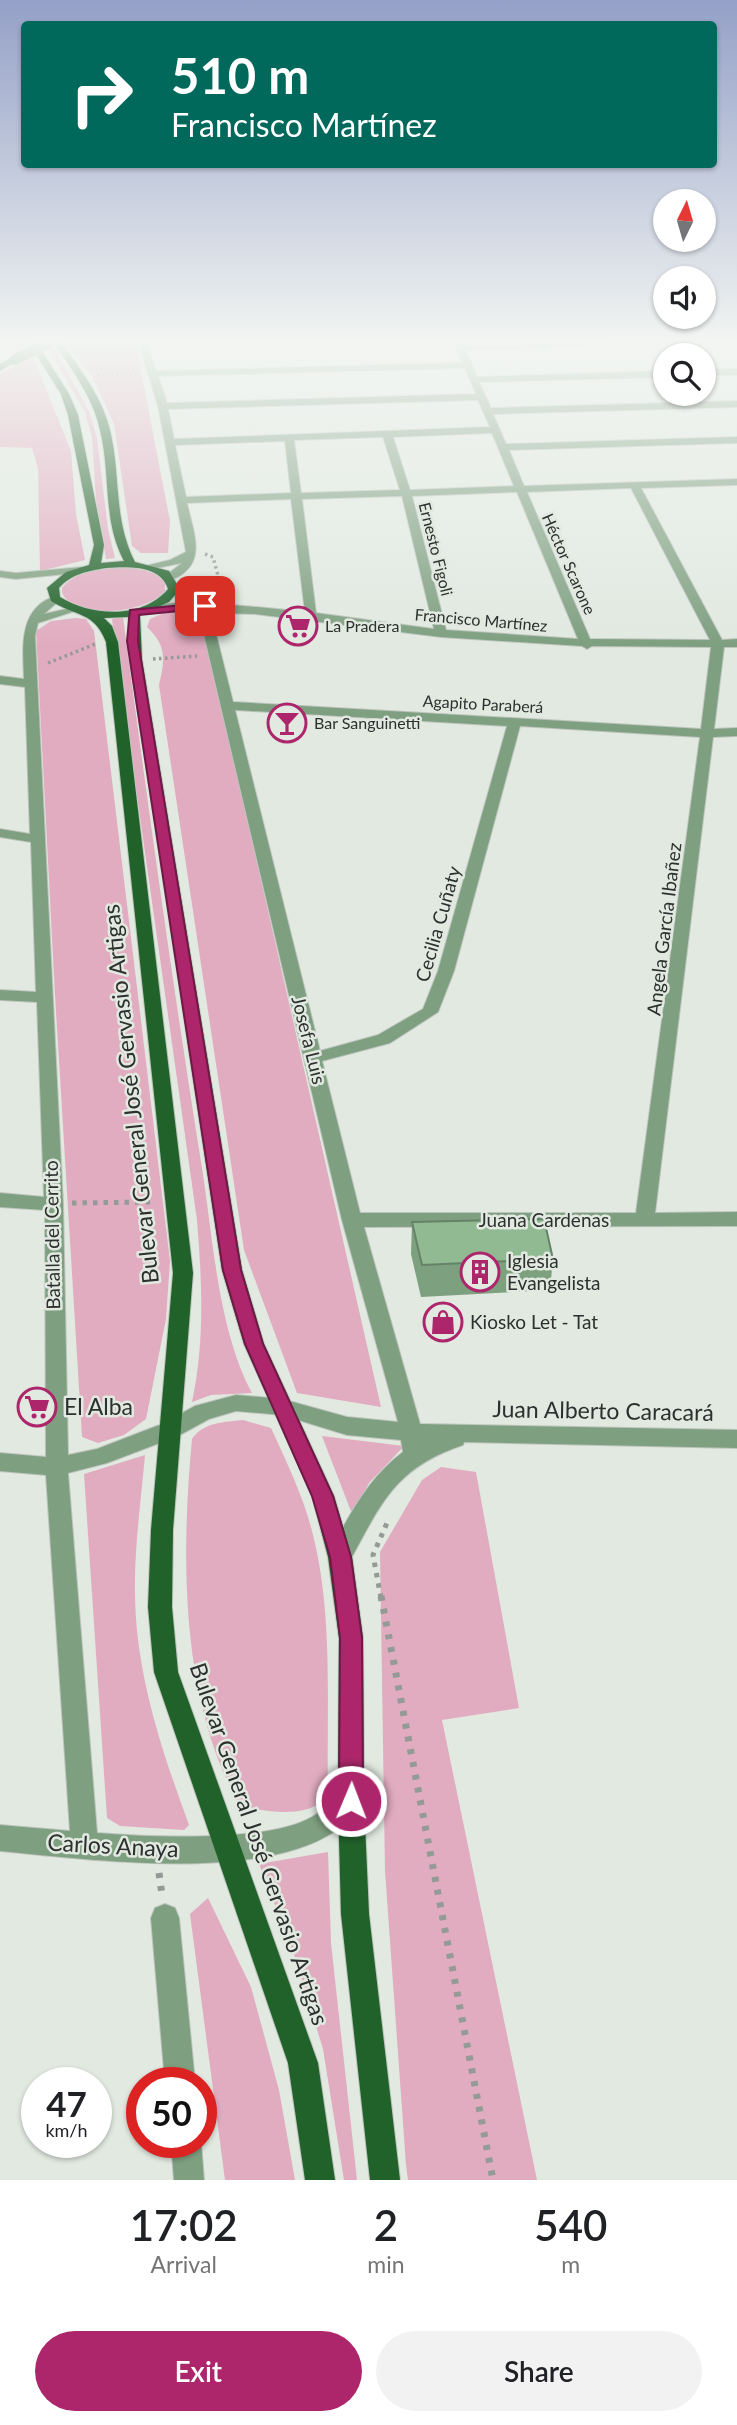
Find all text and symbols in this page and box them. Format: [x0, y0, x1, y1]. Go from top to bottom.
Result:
text: 510 m [171, 46, 309, 104]
icon: right [56, 49, 147, 140]
text: Francisco Martínez [171, 105, 437, 144]
north arrow [653, 189, 716, 252]
map controls [653, 189, 716, 406]
button: sound [653, 266, 716, 329]
button: search [653, 343, 716, 406]
street label: Ernesto Figoli [416, 500, 457, 598]
street label: Héctor Scarone [539, 510, 600, 617]
pin [175, 576, 235, 636]
icon: arrive [186, 587, 224, 625]
street label: Francisco Martínez [414, 604, 548, 635]
supermarket icon: La Pradera [277, 605, 319, 647]
place label: La Pradera [325, 616, 399, 635]
street label: Agapito Paraberá [422, 691, 544, 716]
bar icon: Bar Sanguinetti [266, 702, 308, 744]
place label: Bar Sanguinetti [314, 713, 421, 732]
street label: Angela García Ibañez [641, 841, 686, 1017]
street label: Cecilia Cuñaty [410, 863, 465, 984]
street label: Bulevar General José Gervasio Artigas [96, 903, 164, 1285]
street label: Josefa Luis [287, 993, 332, 1086]
street label: Batalla del Cerrito [39, 1160, 64, 1310]
street label: Juana Cardenas [479, 1208, 609, 1231]
place label: Iglesia Evangelista [507, 1249, 600, 1294]
building icon: Iglesia Evangelista [459, 1251, 501, 1293]
shop icon: Kiosko Let - Tat [422, 1301, 464, 1343]
place label: Kiosko Let - Tat [470, 1310, 598, 1333]
supermarket icon: El Alba [16, 1386, 58, 1428]
place label: El Alba [64, 1392, 133, 1420]
street label: Juan Alberto Caracará [492, 1394, 714, 1426]
street label: Bulevar General José Gervasio Artigas [185, 1659, 335, 2029]
position arrow [314, 1764, 388, 1838]
street label: Carlos Anaya [47, 1828, 179, 1862]
speed limit sign: 50 [126, 2067, 217, 2158]
text: 47 [46, 2082, 87, 2124]
text: km/h [45, 2119, 88, 2141]
text: 17:02 [130, 2200, 238, 2250]
text: 2 [374, 2200, 398, 2250]
text: 540 [534, 2200, 607, 2250]
text: Arrival [151, 2250, 217, 2278]
text: min [367, 2250, 405, 2278]
text: m [561, 2250, 580, 2278]
button: Exit [35, 2331, 362, 2411]
button: Share [376, 2331, 702, 2411]

